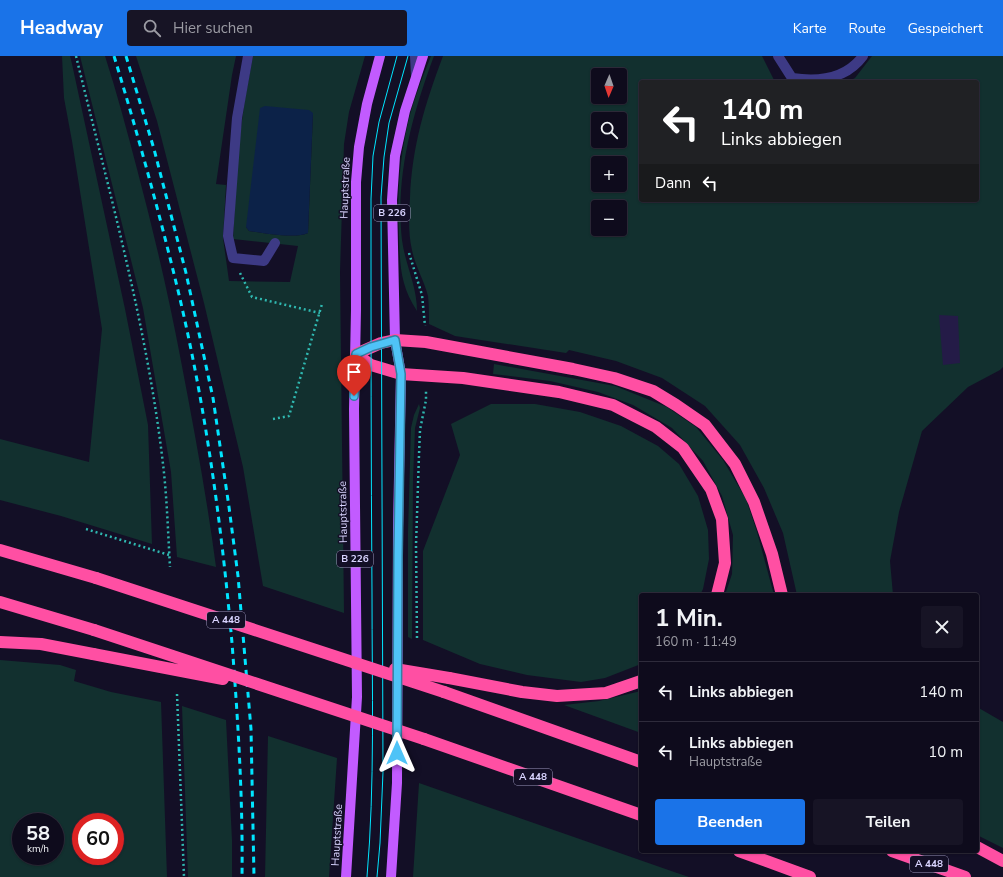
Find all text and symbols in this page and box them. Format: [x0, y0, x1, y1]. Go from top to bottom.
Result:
search box [127, 10, 407, 46]
text: Headway [20, 15, 103, 41]
icon: search [141, 17, 163, 39]
text: Hier suchen [173, 18, 253, 38]
text: Karte [793, 19, 827, 38]
text: Route [849, 19, 886, 38]
text: Gespeichert [908, 19, 983, 38]
north arrow [591, 68, 627, 104]
map controls [591, 68, 627, 236]
text: 140 m [721, 91, 804, 129]
icon: left [655, 96, 707, 148]
button: search [591, 112, 627, 148]
text: Links abbiegen [721, 127, 842, 151]
button: + [591, 156, 627, 192]
street label: Hauptstraße [336, 157, 354, 219]
icon: left [699, 172, 721, 194]
text: Dann [655, 173, 691, 193]
button: − [591, 200, 627, 236]
road number: B 226 [374, 205, 410, 221]
pin [337, 355, 371, 396]
icon: arrive [343, 361, 365, 383]
street label: Hauptstraße [335, 481, 351, 543]
road number: B 226 [337, 551, 373, 567]
text: 1 Min. [655, 602, 723, 634]
button: close [921, 606, 963, 648]
road number: A 448 [207, 612, 245, 628]
text: 160 m · 11:49 [655, 633, 737, 651]
icon: left [655, 681, 677, 703]
text: Links abbiegen [689, 682, 793, 702]
text: 140 m [919, 682, 963, 702]
position arrow [376, 732, 418, 774]
text: Links abbiegen [689, 733, 793, 753]
icon: left [655, 741, 677, 763]
text: 10 m [928, 742, 963, 762]
text: Hauptstraße [689, 753, 762, 771]
road number: A 448 [514, 769, 552, 785]
button: Beenden [655, 799, 805, 845]
button: Teilen [813, 799, 963, 845]
street label: Hauptstraße [328, 804, 346, 866]
speed limit sign: 60 [72, 813, 124, 865]
text: 58 [26, 820, 50, 847]
text: km/h [27, 842, 49, 856]
road number: A 448 [910, 856, 948, 872]

